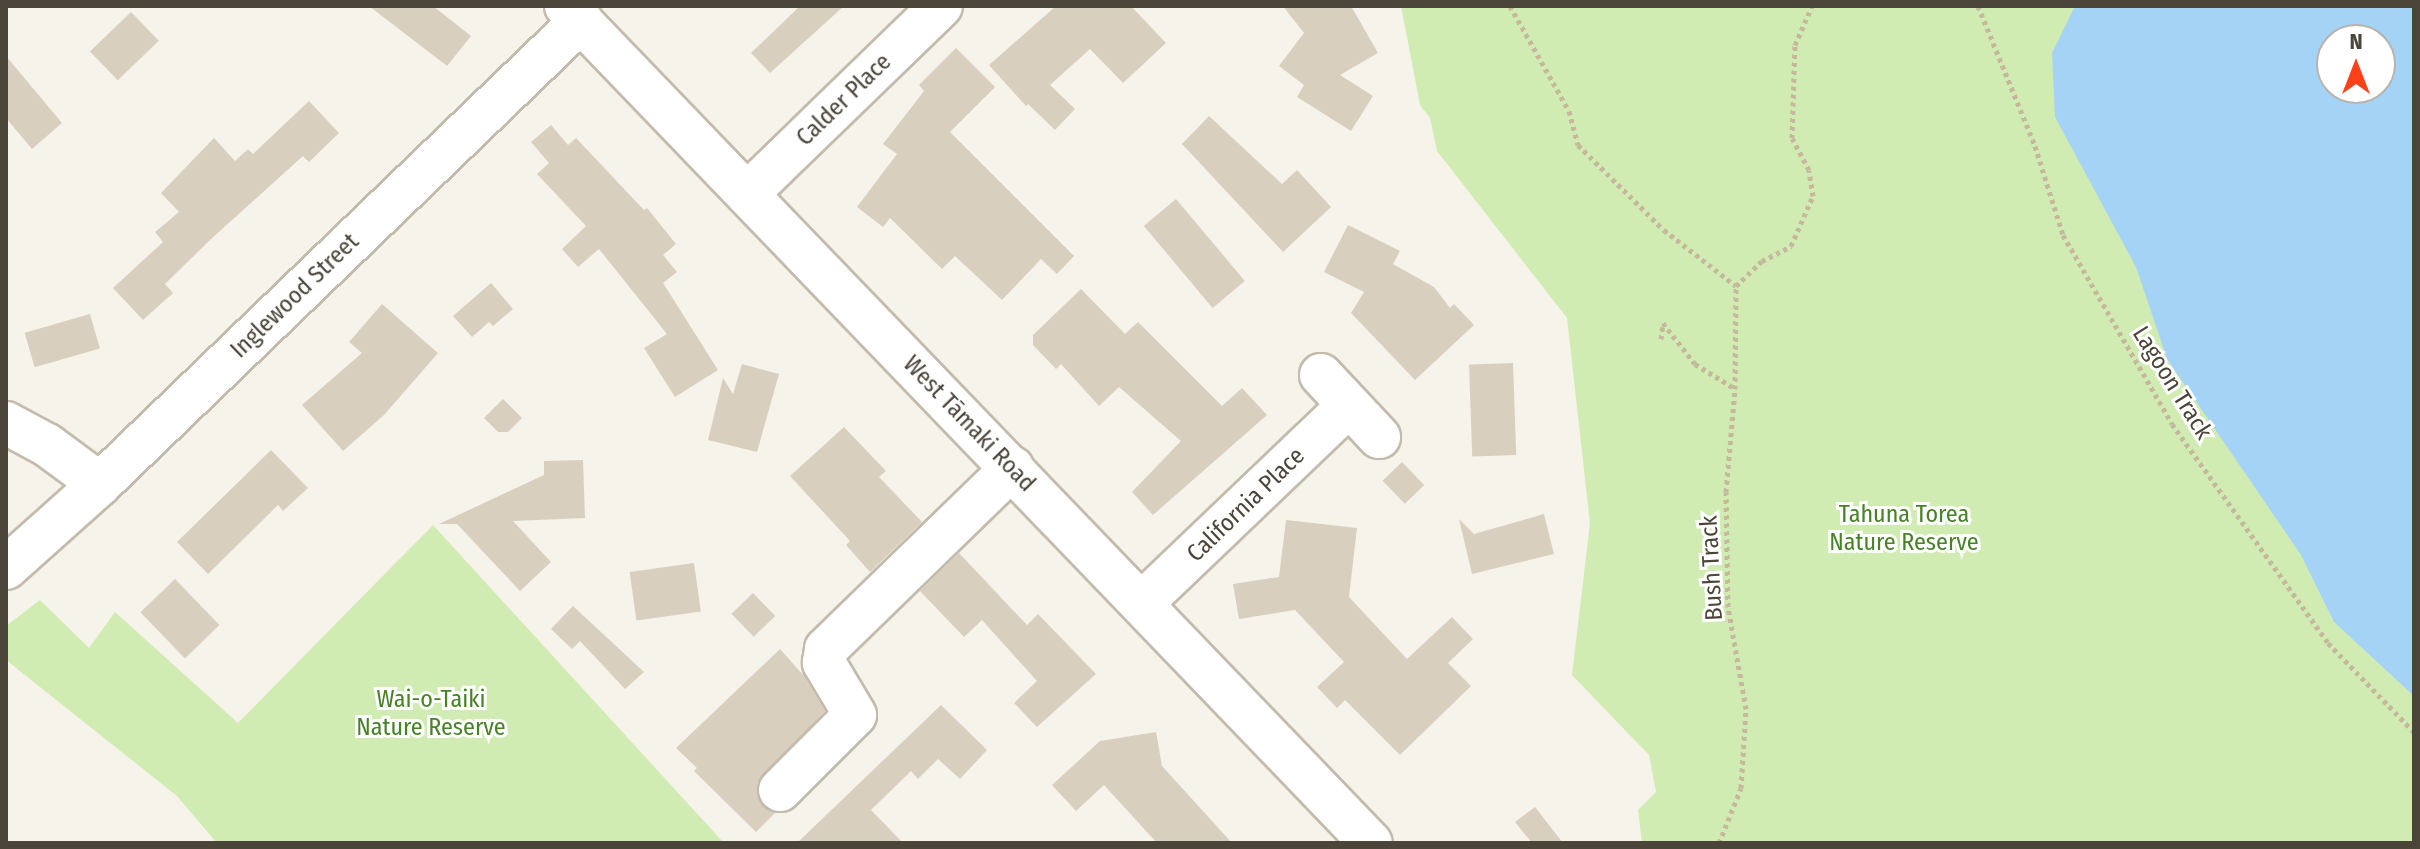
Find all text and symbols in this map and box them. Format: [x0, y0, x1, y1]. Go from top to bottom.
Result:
north arrow [2316, 24, 2396, 104]
text: N [2349, 28, 2363, 55]
street label: Calder Place [791, 48, 897, 152]
street label: Inglewood Street [225, 228, 365, 364]
street label: Lagoon Track [2126, 321, 2218, 445]
street label: West Tāmaki Road [897, 350, 1041, 498]
street label: California Place [1181, 442, 1311, 568]
park label: Tahuna Torea Nature Reserve [1829, 501, 1979, 557]
street label: Bush Track [1695, 515, 1729, 621]
park label: Wai-o-Taiki Nature Reserve [356, 686, 506, 742]

